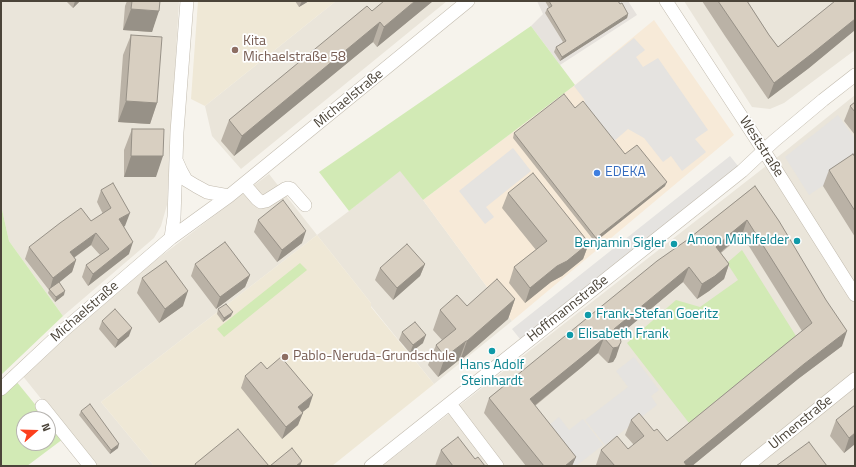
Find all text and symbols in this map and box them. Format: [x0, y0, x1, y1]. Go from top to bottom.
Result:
place label: Kita Michaelstraße 58 [243, 34, 346, 66]
marker: Kita Michaelstraße 58 [230, 45, 240, 55]
street label: Michaelstraße [311, 66, 387, 132]
street label: Weststraße [735, 113, 787, 181]
place label: EDEKA [605, 165, 646, 181]
marker: EDEKA [592, 168, 602, 178]
place label: Amon Mühlfelder [687, 233, 789, 249]
place label: Benjamin Sigler [574, 236, 666, 252]
marker: Amon Mühlfelder [792, 236, 802, 246]
marker: Benjamin Sigler [669, 239, 679, 249]
street label: Hoffmannstraße [524, 272, 612, 346]
street label: Michaelstraße [48, 278, 122, 346]
place label: Frank-Stefan Goeritz [596, 307, 718, 323]
marker: Frank-Stefan Goeritz [583, 310, 593, 320]
place label: Elisabeth Frank [578, 327, 669, 343]
marker: Elisabeth Frank [565, 330, 575, 340]
marker: Hans Adolf Steinhardt [487, 346, 497, 356]
place label: Pablo-Neruda-Grundschule [293, 349, 455, 365]
marker: Pablo-Neruda-Grundschule [280, 352, 290, 362]
place label: Hans Adolf Steinhardt [460, 358, 524, 390]
street label: Ulmenstraße [766, 392, 836, 454]
north arrow [16, 411, 56, 451]
text: N [38, 421, 55, 434]

